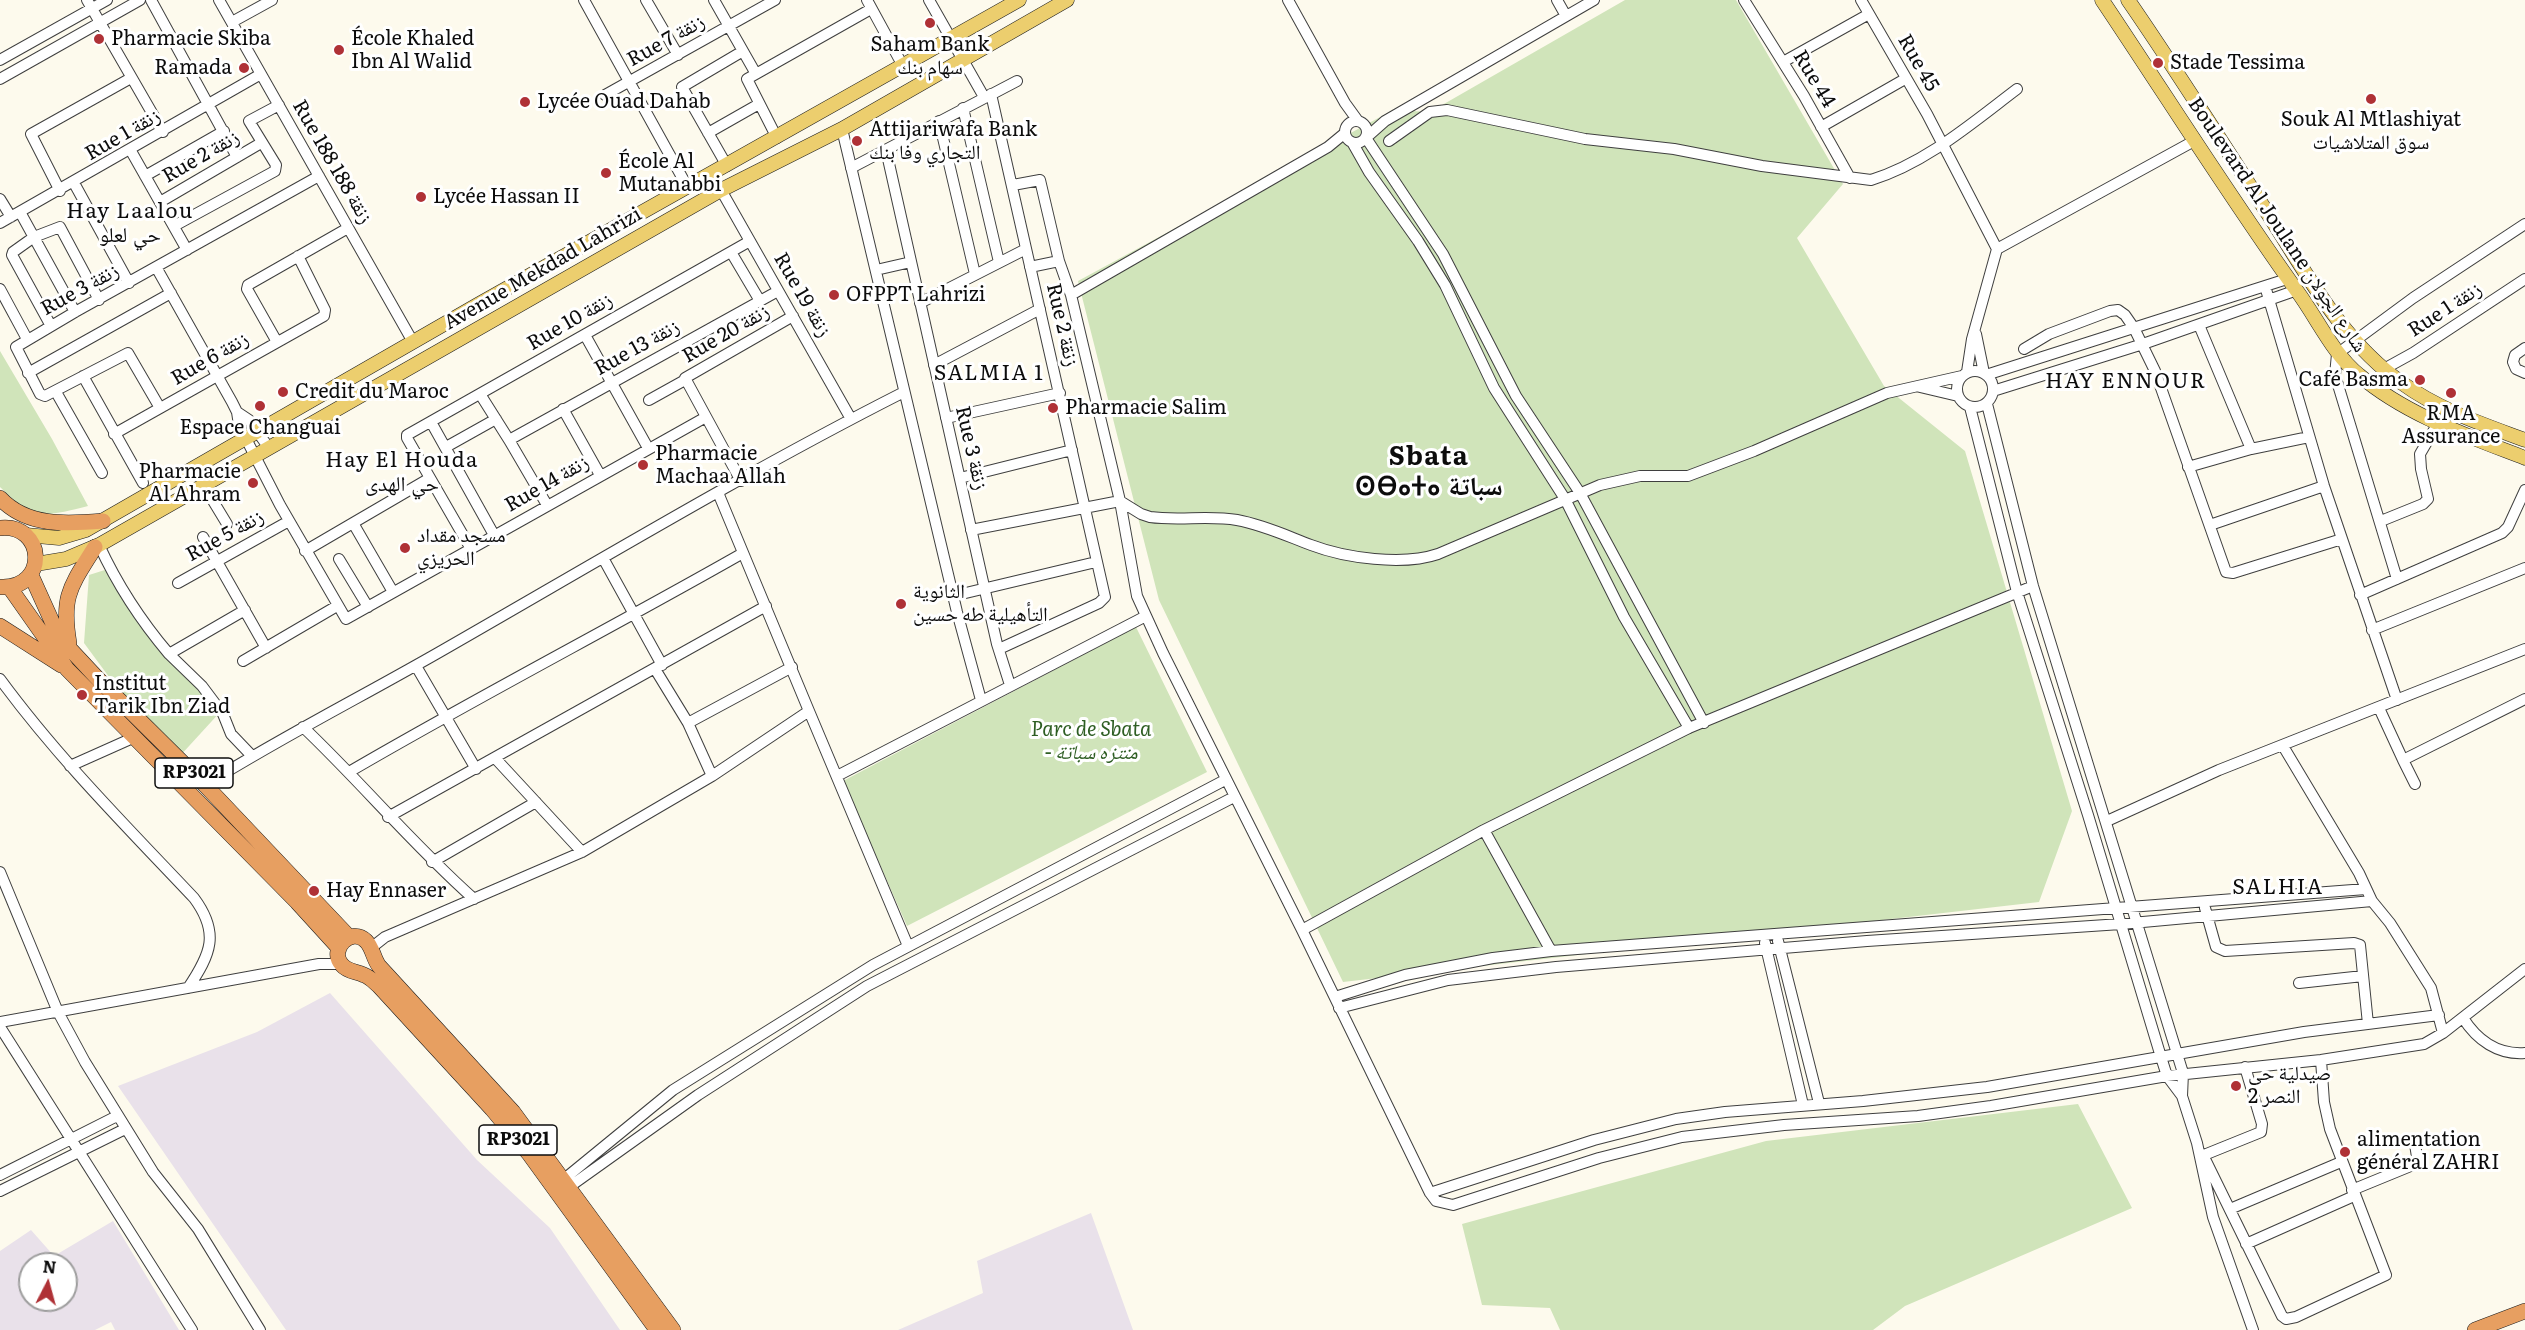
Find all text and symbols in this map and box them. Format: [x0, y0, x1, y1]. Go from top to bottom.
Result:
street label: Rue 7 زنقة [623, 10, 709, 72]
marker: Saham Bank سهام بنك [923, 16, 937, 30]
place label: Pharmacie Skiba [111, 27, 271, 51]
place label: École Khaled Ibn Al Walid [351, 27, 474, 74]
street label: Rue 45 [1892, 30, 1944, 96]
marker: Pharmacie Skiba [92, 32, 106, 46]
place label: Saham Bank سهام بنك [871, 33, 989, 80]
marker: École Khaled Ibn Al Walid [332, 43, 346, 57]
street label: Rue 44 [1788, 46, 1840, 112]
place label: Stade Tessima [2170, 51, 2305, 75]
place label: Ramada [154, 56, 232, 80]
marker: Stade Tessima [2151, 56, 2165, 70]
marker: Ramada [237, 61, 251, 75]
place label: Lycée Ouad Dahab [537, 90, 711, 114]
marker: Souk Al Mtlashiyat سوق المتلاشيات [2364, 92, 2378, 106]
street label: Boulevard Al Joulane شارع الجولان [2183, 93, 2371, 357]
marker: Lycée Ouad Dahab [518, 95, 532, 109]
street label: Rue 188 زنقة 188 [287, 96, 377, 228]
street label: Rue 1 زنقة [81, 104, 165, 166]
place label: Souk Al Mtlashiyat سوق المتلاشيات [2281, 108, 2461, 155]
place label: Attijariwafa Bank التجاري وفا بنك [869, 118, 1037, 165]
street label: Rue 2 زنقة [158, 125, 244, 189]
marker: Attijariwafa Bank التجاري وفا بنك [850, 134, 864, 148]
place label: École Al Mutanabbi [618, 150, 721, 197]
marker: École Al Mutanabbi [599, 166, 613, 180]
place label: Lycée Hassan II [433, 185, 580, 209]
marker: Lycée Hassan II [414, 190, 428, 204]
district label: Hay Laalou حي لعلو [66, 199, 194, 249]
street label: Avenue Mekdad Lahrizi [440, 203, 646, 335]
street label: Rue 19 زنقة [768, 249, 836, 341]
street label: Rue 3 زنقة [37, 259, 123, 321]
street label: Rue 1 زنقة [2404, 277, 2486, 343]
street label: Rue 2 زنقة [1041, 281, 1083, 369]
place label: OFPPT Lahrizi [846, 283, 985, 307]
street label: Rue 10 زنقة [523, 288, 617, 356]
marker: OFPPT Lahrizi [827, 288, 841, 302]
street label: Rue 20 زنقة [678, 300, 774, 368]
street label: Rue 13 زنقة [590, 315, 684, 381]
street label: Rue 6 زنقة [167, 327, 253, 391]
district label: SALMIA 1 [934, 361, 1044, 387]
place label: Café Basma [2299, 368, 2408, 392]
district label: HAY ENNOUR [2045, 369, 2207, 395]
marker: Café Basma [2413, 373, 2427, 387]
place label: Credit du Maroc [295, 380, 449, 404]
marker: Credit du Maroc [276, 385, 290, 399]
marker: RMA Assurance [2444, 386, 2458, 400]
place label: Pharmacie Salim [1065, 396, 1227, 420]
marker: Espace Changuai [253, 399, 267, 413]
marker: Pharmacie Salim [1046, 401, 1060, 415]
place label: RMA Assurance [2402, 402, 2500, 449]
street label: Rue 3 زنقة [950, 404, 992, 492]
place label: Espace Changuai [179, 416, 341, 440]
district label: Sbata ⵙⴱⴰⵜⴰ سباتة [1360, 441, 1498, 502]
place label: Pharmacie Machaa Allah [655, 442, 786, 489]
district label: Hay El Houda حي الهدى [325, 448, 479, 498]
street label: Rue 14 زنقة [501, 450, 593, 518]
marker: Pharmacie Machaa Allah [636, 458, 650, 472]
place label: Pharmacie Al Ahram [139, 460, 241, 507]
marker: Pharmacie Al Ahram [246, 476, 260, 490]
street label: Rue 5 زنقة [182, 505, 268, 567]
place label: مسجد مقداد الحريزي [417, 524, 506, 571]
marker: مسجد مقداد الحريزي [398, 541, 412, 555]
place label: الثانوية التأهيلية طه حسين [913, 580, 1048, 627]
marker: الثانوية التأهيلية طه حسين [894, 597, 908, 611]
place label: Institut Tarik Ibn Ziad [94, 672, 230, 719]
marker: Institut Tarik Ibn Ziad [75, 688, 89, 702]
park label: Parc de Sbata - منتزه سباتة [1031, 718, 1151, 765]
road number: RP3021 [155, 758, 233, 788]
district label: SALHIA [2232, 875, 2324, 901]
place label: Hay Ennaser [326, 879, 446, 903]
marker: Hay Ennaser [307, 884, 321, 898]
place label: صيدلية حي النصر 2 [2248, 1062, 2331, 1109]
marker: صيدلية حي النصر 2 [2229, 1079, 2243, 1093]
road number: RP3021 [479, 1125, 557, 1155]
place label: alimentation général ZAHRI [2357, 1128, 2499, 1175]
marker: alimentation général ZAHRI [2338, 1145, 2352, 1159]
north arrow [18, 1252, 78, 1312]
text: N [42, 1253, 58, 1279]

